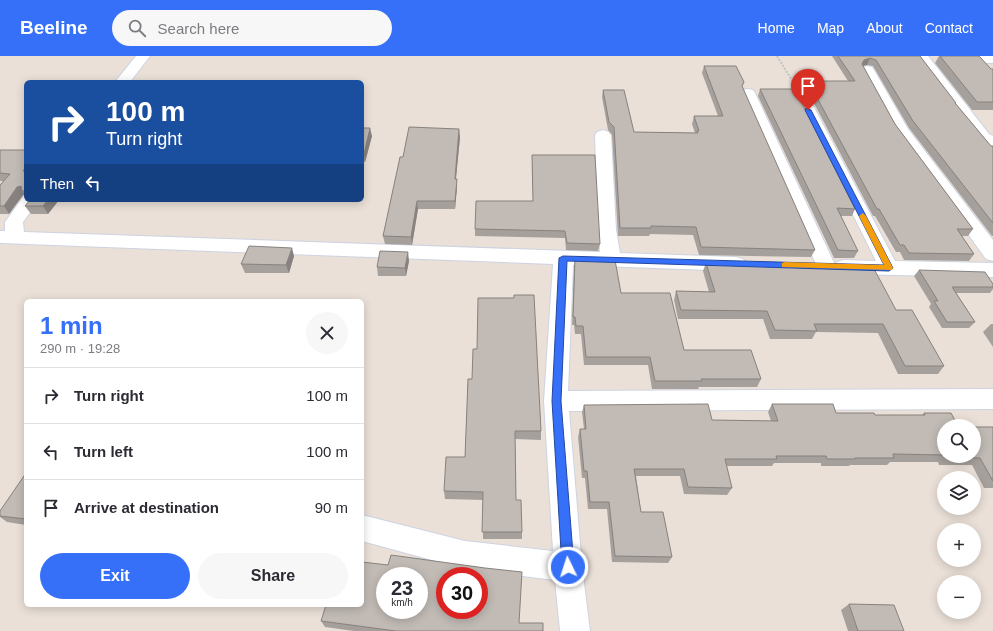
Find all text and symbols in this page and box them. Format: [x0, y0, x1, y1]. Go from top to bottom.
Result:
search box [112, 10, 392, 46]
text: Beeline [20, 17, 88, 38]
icon: search [126, 17, 148, 39]
text: Search here [158, 20, 239, 37]
text: Home [758, 20, 795, 36]
text: Map [817, 20, 844, 36]
text: About [866, 20, 903, 36]
text: Contact [925, 20, 973, 36]
pin [791, 69, 825, 110]
icon: arrive [797, 75, 819, 97]
icon: right [40, 96, 92, 148]
text: 100 m [106, 96, 185, 127]
text: Turn right [106, 129, 182, 149]
icon: left [82, 172, 104, 194]
text: Then [40, 175, 74, 192]
text: 1 min [40, 312, 103, 339]
button: close [306, 312, 348, 354]
text: 290 m · 19:28 [40, 341, 120, 356]
icon: right [40, 385, 62, 407]
text: Turn right [74, 387, 144, 404]
text: 100 m [306, 387, 348, 404]
map controls [937, 419, 981, 619]
button: search [937, 419, 981, 463]
icon: left [40, 441, 62, 463]
text: Turn left [74, 443, 133, 460]
text: 100 m [306, 443, 348, 460]
button: layers [937, 471, 981, 515]
icon: arrive [40, 497, 62, 519]
text: Arrive at destination [74, 499, 219, 516]
text: 90 m [315, 499, 348, 516]
button: + [937, 523, 981, 567]
position arrow [547, 546, 589, 588]
button: Exit [40, 553, 190, 599]
button: Share [198, 553, 348, 599]
speed limit sign: 30 [436, 567, 488, 619]
button: − [937, 575, 981, 619]
text: 23 [391, 577, 413, 599]
text: km/h [391, 597, 413, 608]

